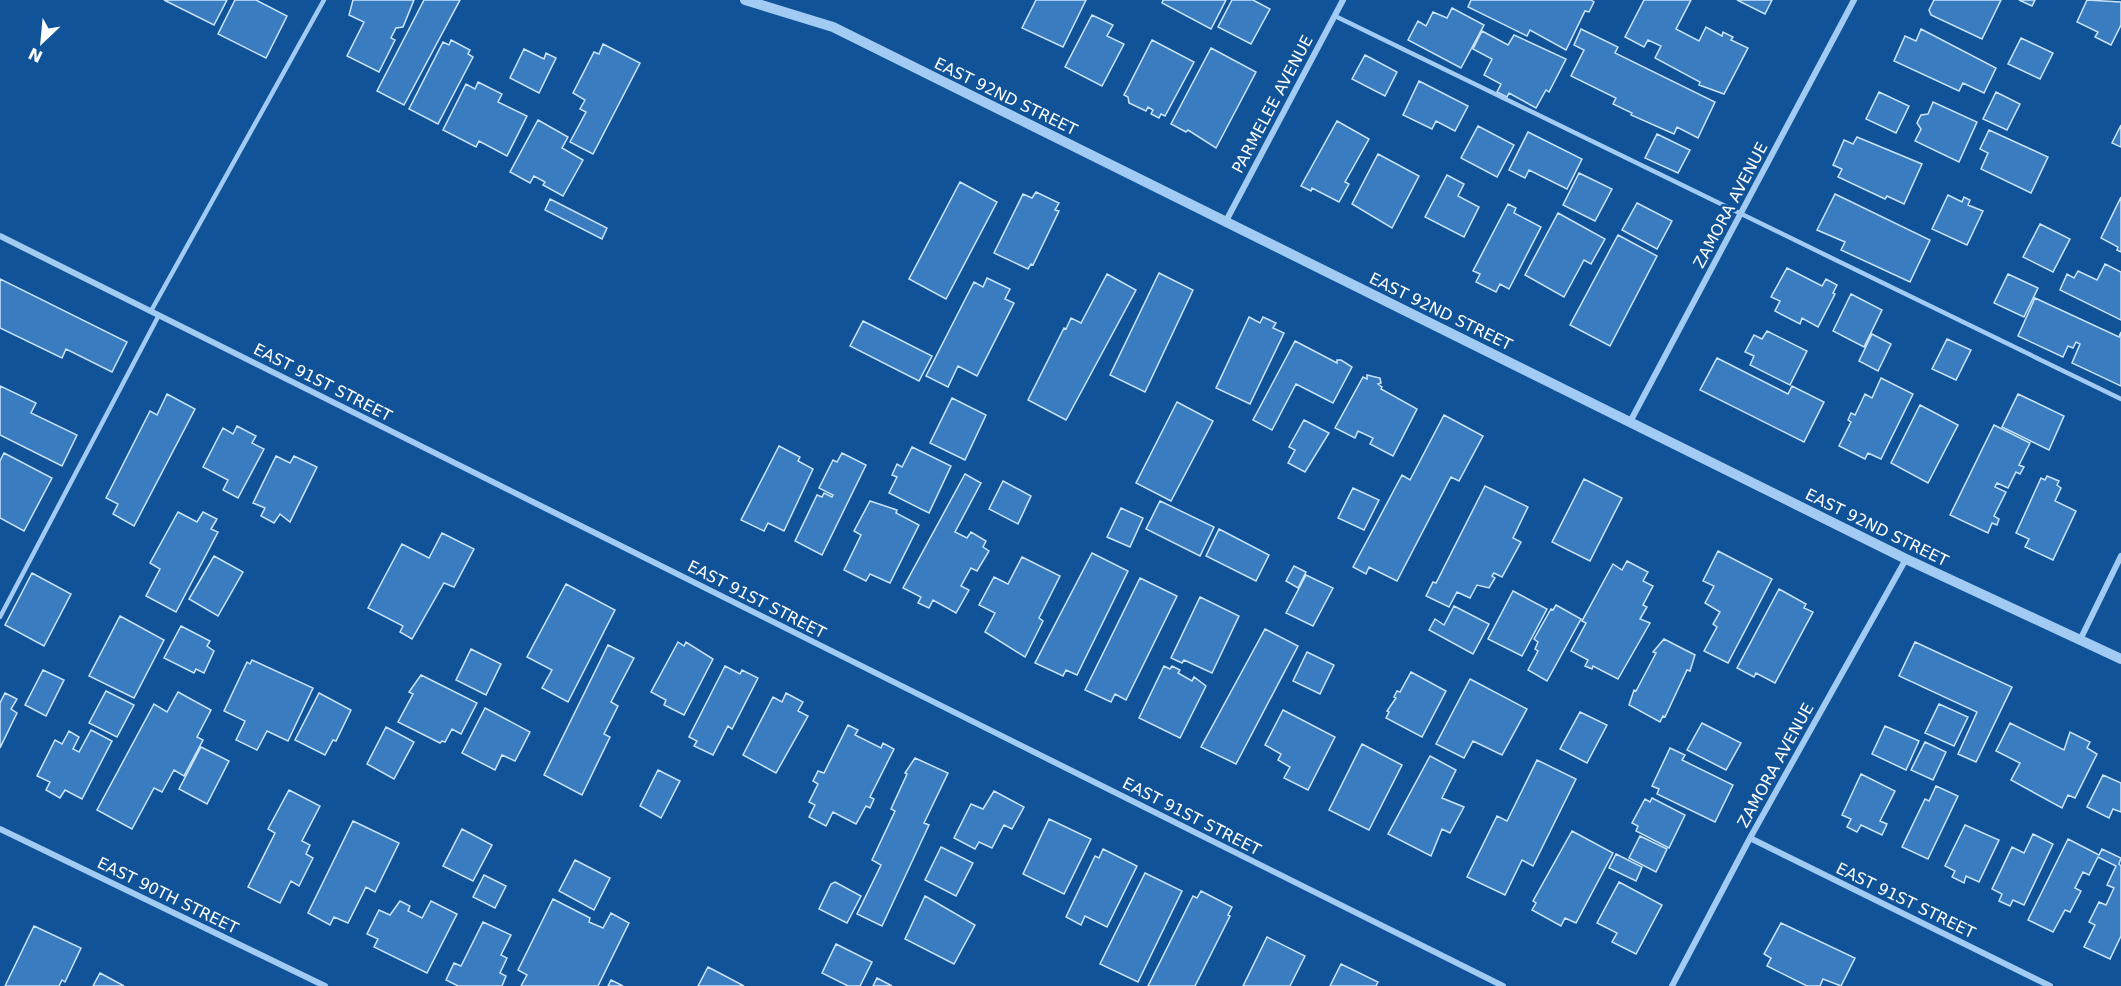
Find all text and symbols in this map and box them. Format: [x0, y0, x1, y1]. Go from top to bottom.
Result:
north arrow [12, 12, 72, 72]
street label: PARMELEE AVENUE [1228, 32, 1317, 177]
text: N [25, 44, 46, 67]
street label: EAST 92ND STREET [931, 54, 1081, 139]
street label: ZAMORA AVENUE [1689, 139, 1772, 271]
street label: EAST 92ND STREET [1366, 269, 1516, 354]
street label: EAST 91ST STREET [251, 339, 395, 426]
street label: EAST 92ND STREET [1802, 485, 1952, 570]
street label: EAST 91ST STREET [685, 556, 829, 643]
street label: ZAMORA AVENUE [1733, 700, 1818, 831]
street label: EAST 91ST STREET [1120, 773, 1264, 860]
street label: EAST 90TH STREET [94, 853, 242, 938]
street label: EAST 91ST STREET [1833, 858, 1979, 943]

